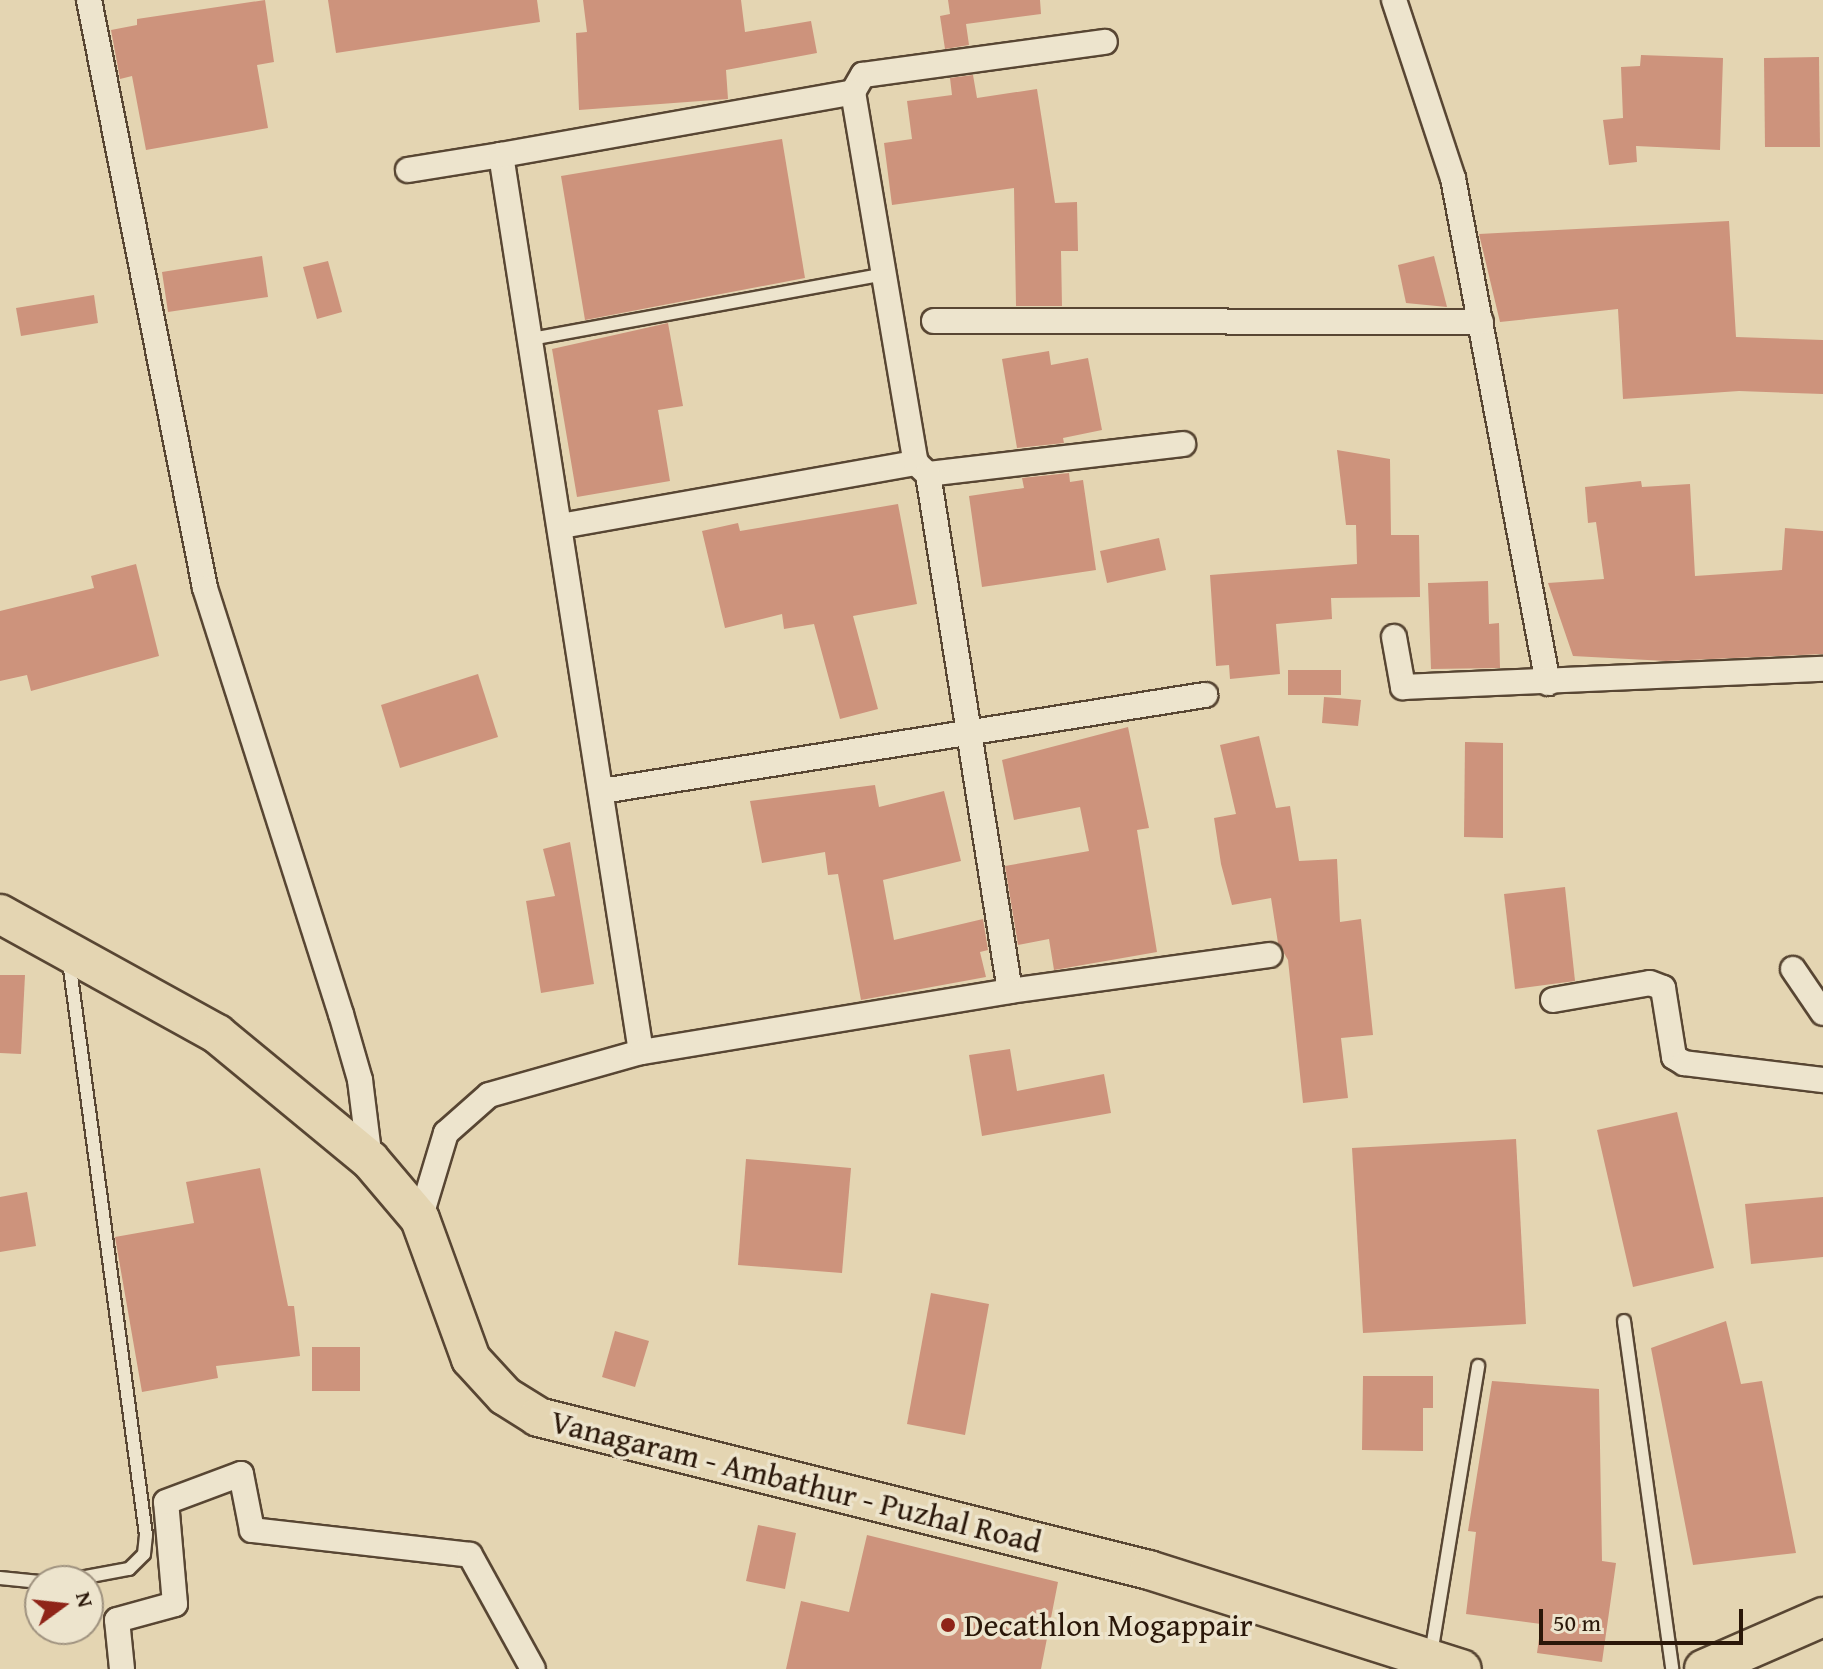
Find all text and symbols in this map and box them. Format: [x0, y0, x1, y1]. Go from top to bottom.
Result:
street label: Vanagaram - Ambathur - Puzhal Road [547, 1402, 1045, 1562]
north arrow [24, 1565, 104, 1645]
text: N [68, 1588, 103, 1611]
scale bar [1543, 1593, 1747, 1643]
text: 50 m [1553, 1605, 1601, 1640]
place label: Decathlon Mogappair [964, 1606, 1253, 1644]
marker: Decathlon Mogappair [939, 1616, 957, 1634]

